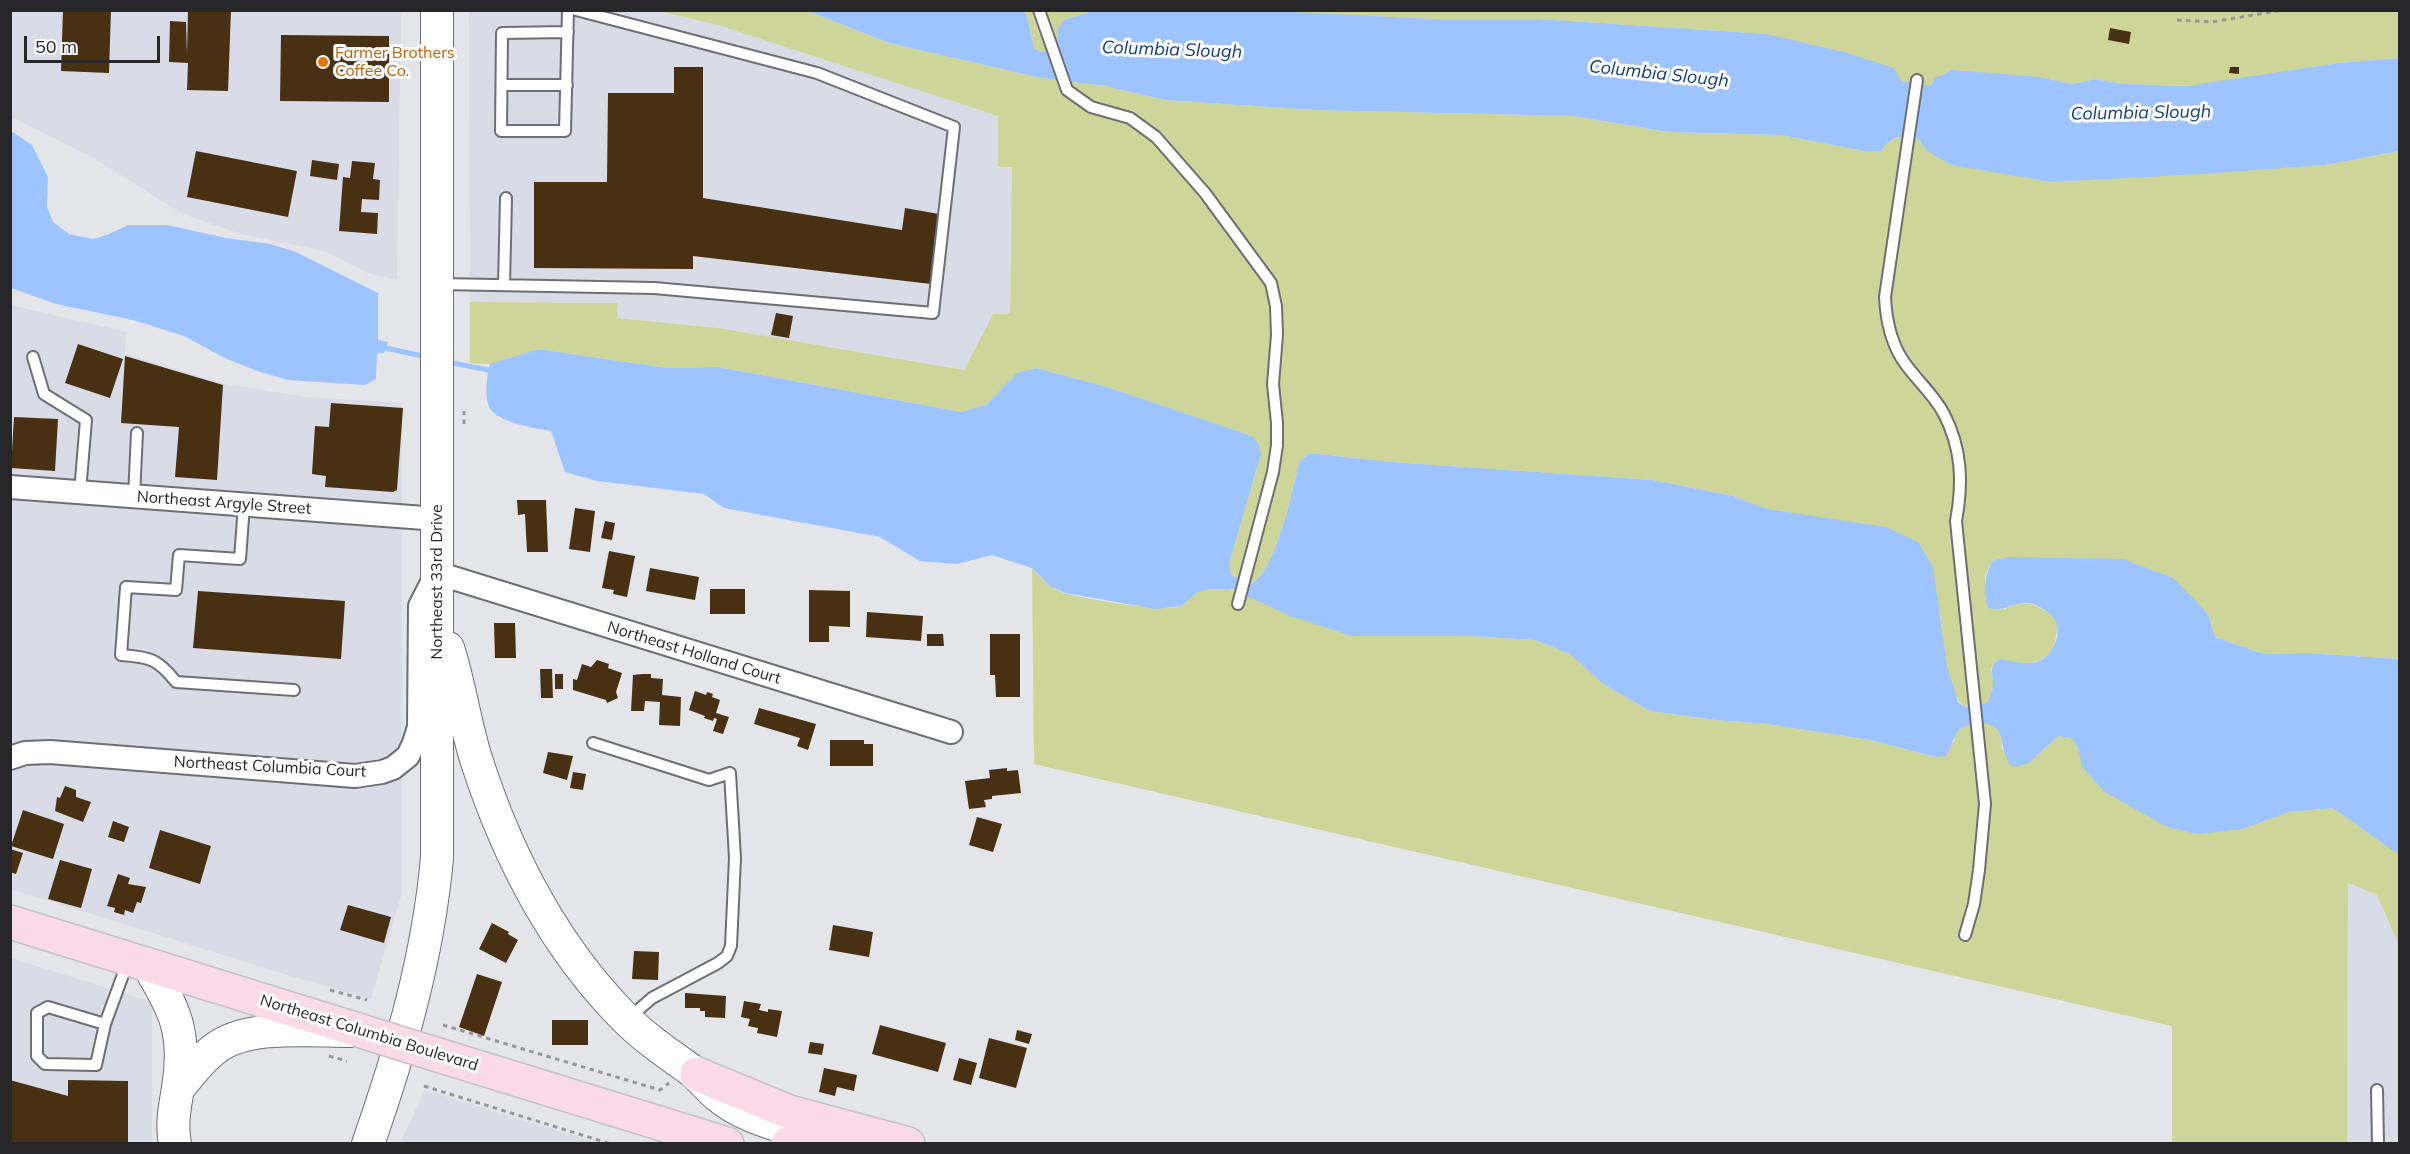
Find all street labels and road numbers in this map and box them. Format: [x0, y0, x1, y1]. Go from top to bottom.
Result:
street label: Northeast Argyle Street [136, 487, 312, 519]
street label: Northeast 33rd Drive [427, 504, 447, 660]
street label: Northeast Holland Court [605, 617, 783, 689]
street label: Northeast Columbia Court [173, 752, 367, 782]
street label: Northeast Columbia Boulevard [258, 991, 480, 1075]

